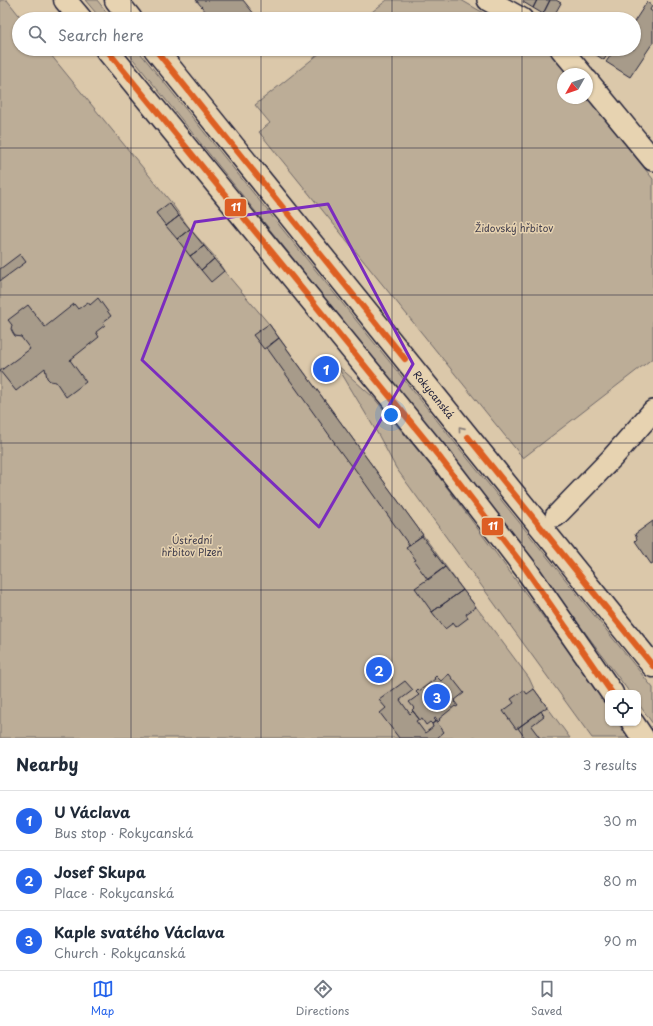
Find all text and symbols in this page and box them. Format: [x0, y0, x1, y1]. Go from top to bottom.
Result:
search box [12, 12, 641, 56]
icon: search [26, 23, 48, 45]
text: Search here [58, 23, 144, 46]
north arrow [557, 68, 593, 104]
line badge: 11 [224, 198, 247, 217]
text: 11 [231, 198, 241, 215]
park label: Židovský hřbitov [475, 220, 553, 235]
pin: 1 [313, 354, 339, 384]
street label: Rokycanská [410, 367, 459, 422]
your location [381, 405, 401, 425]
one-way arrow [459, 426, 466, 433]
line badge: 11 [481, 517, 504, 536]
text: 11 [488, 517, 498, 534]
park label: Ústřední hřbitov Plzeň [161, 532, 223, 559]
pin: 2 [366, 655, 392, 685]
pin: 3 [424, 682, 450, 712]
map controls [605, 690, 641, 726]
button: locate [605, 690, 641, 726]
text: Nearby [16, 751, 78, 777]
text: 3 results [583, 755, 637, 774]
text: U Václava [54, 800, 130, 823]
text: 1 [26, 811, 32, 830]
text: 30 m [603, 811, 637, 830]
text: Bus stop · Rokycanská [54, 823, 193, 842]
text: Josef Skupa [54, 860, 146, 883]
text: 2 [24, 871, 34, 890]
text: 80 m [603, 871, 637, 890]
text: Place · Rokycanská [54, 883, 174, 902]
text: Kaple svatého Václava [54, 920, 225, 943]
text: 3 [25, 931, 33, 950]
text: 90 m [604, 931, 637, 950]
text: Church · Rokycanská [54, 943, 186, 962]
tab: Map [91, 978, 114, 1019]
tab: Directions [296, 978, 349, 1019]
tab: Saved [531, 978, 562, 1019]

